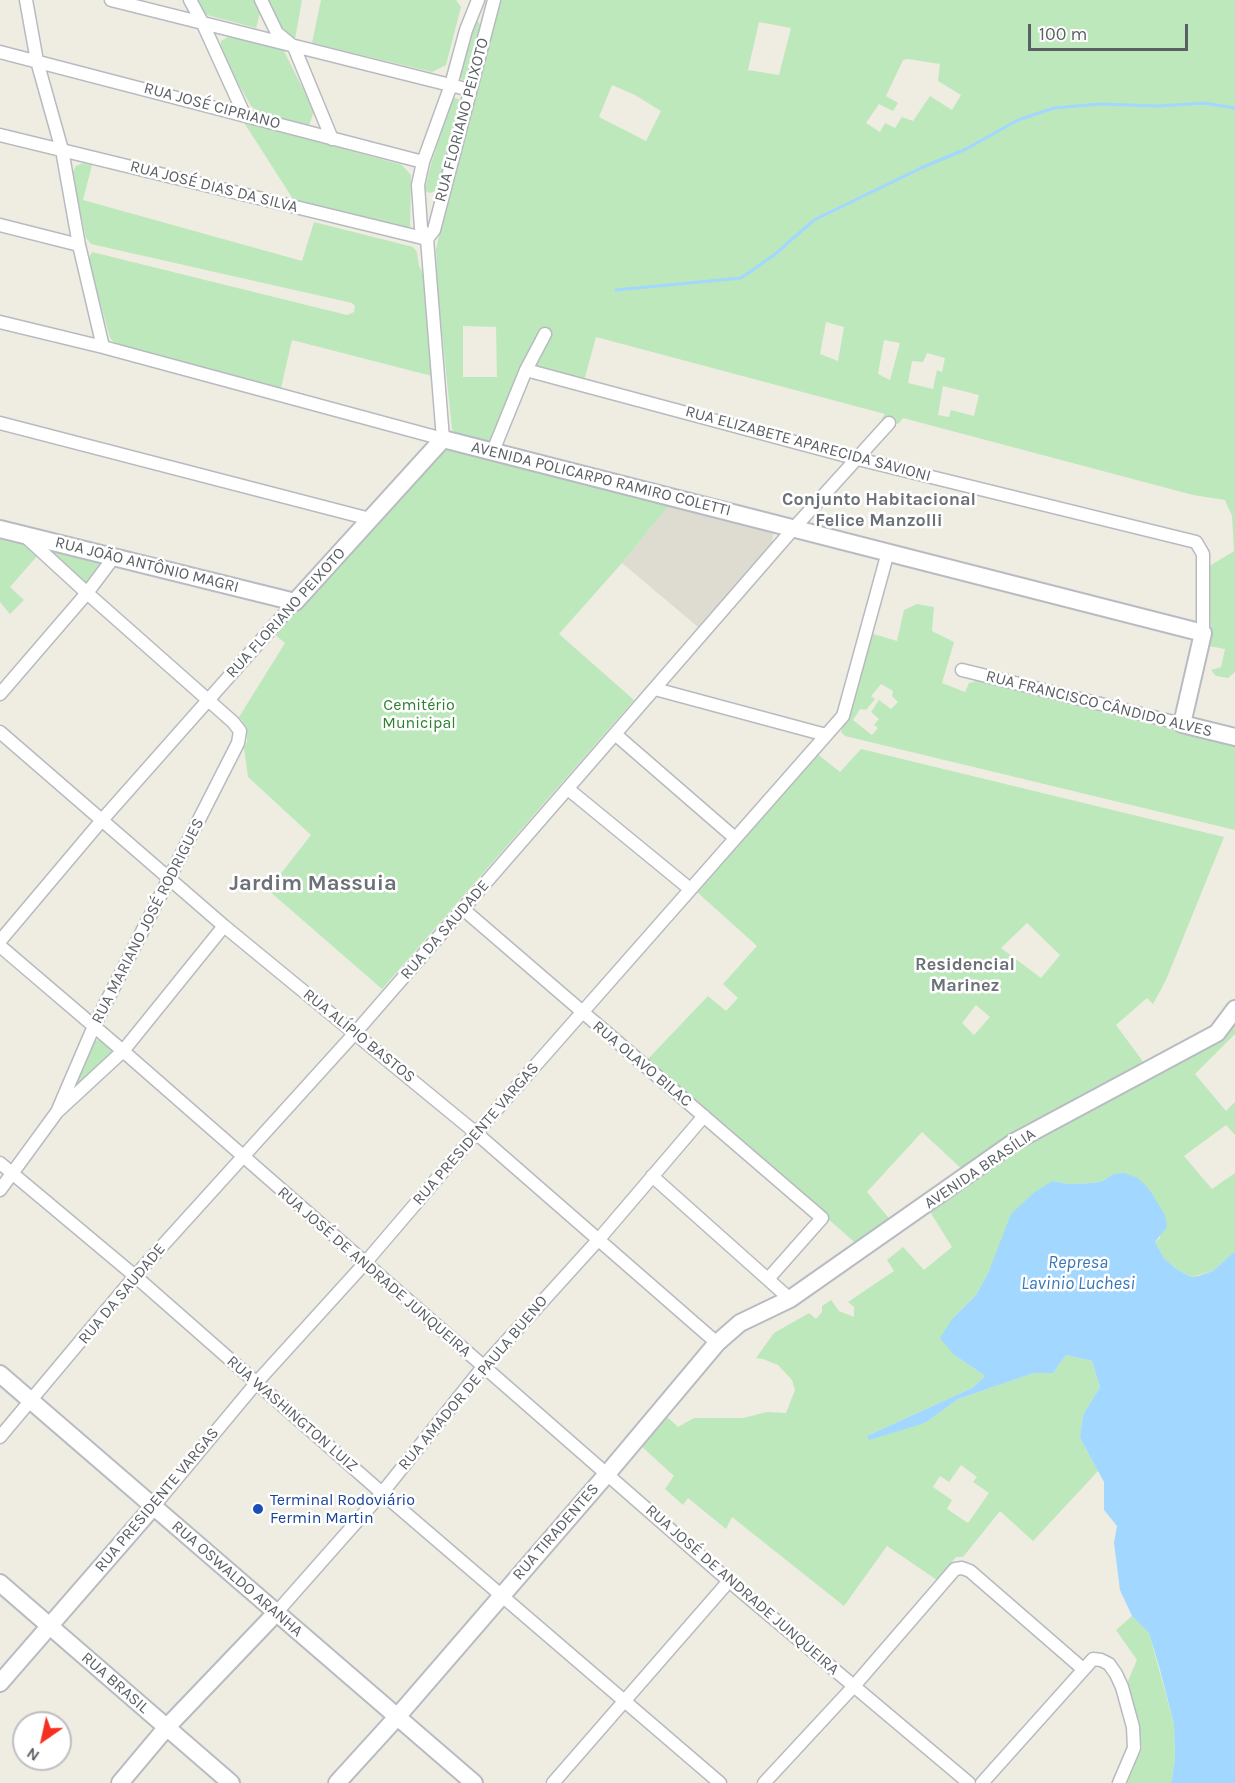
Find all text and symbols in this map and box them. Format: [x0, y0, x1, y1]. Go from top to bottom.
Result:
scale bar [1031, 12, 1192, 50]
text: 100 m [1039, 23, 1087, 45]
street label: RUA FLORIANO PEIXOTO [431, 36, 493, 204]
street label: RUA JOSÉ CIPRIANO [142, 79, 282, 133]
street label: RUA JOSÉ DIAS DA SILVA [128, 157, 300, 217]
street label: RUA ELIZABETE APARECIDA SAVIONI [683, 402, 933, 486]
street label: AVENIDA POLICARPO RAMIRO COLETTI [469, 437, 733, 521]
district label: Conjunto Habitacional Felice Manzolli [782, 489, 976, 532]
street label: RUA JOÃO ANTÔNIO MAGRI [53, 533, 241, 597]
street label: RUA FLORIANO PEIXOTO [222, 544, 350, 682]
street label: RUA FRANCISCO CÂNDIDO ALVES [984, 667, 1214, 741]
park label: Cemitério Municipal [382, 695, 456, 733]
street label: RUA MARIANO JOSÉ RODRIGUES [88, 815, 208, 1027]
district label: Jardim Massuia [229, 871, 397, 897]
street label: RUA DA SAUDADE [397, 876, 493, 984]
district label: Residencial Marinez [915, 954, 1015, 996]
street label: RUA ALÍPIO BASTOS [299, 985, 419, 1087]
street label: RUA OLAVO BILAC [588, 1017, 696, 1111]
street label: RUA PRESIDENTE VARGAS [409, 1059, 543, 1209]
street label: AVENIDA BRASÍLIA [921, 1125, 1039, 1213]
street label: RUA JOSÉ DE ANDRADE JUNQUEIRA [273, 1183, 475, 1361]
street label: RUA DA SAUDADE [74, 1240, 170, 1348]
water label: Represa Lavinio Luchesi [1021, 1252, 1135, 1294]
street label: RUA AMADOR DE PAULA BUENO [394, 1292, 552, 1474]
street label: RUA WASHINGTON LUIZ [223, 1352, 361, 1476]
street label: RUA PRESIDENTE VARGAS [91, 1424, 223, 1576]
street label: RUA TIRADENTES [509, 1480, 603, 1584]
place label: Terminal Rodoviário Fermin Martin [270, 1490, 415, 1528]
street label: RUA JOSÉ DE ANDRADE JUNQUEIRA [641, 1501, 843, 1679]
marker: Terminal Rodoviário Fermin Martin [251, 1502, 265, 1516]
street label: RUA OSWALDO ARANHA [168, 1517, 306, 1641]
street label: RUA BRASIL [77, 1648, 153, 1718]
north arrow [12, 1711, 72, 1771]
text: N [23, 1744, 43, 1766]

